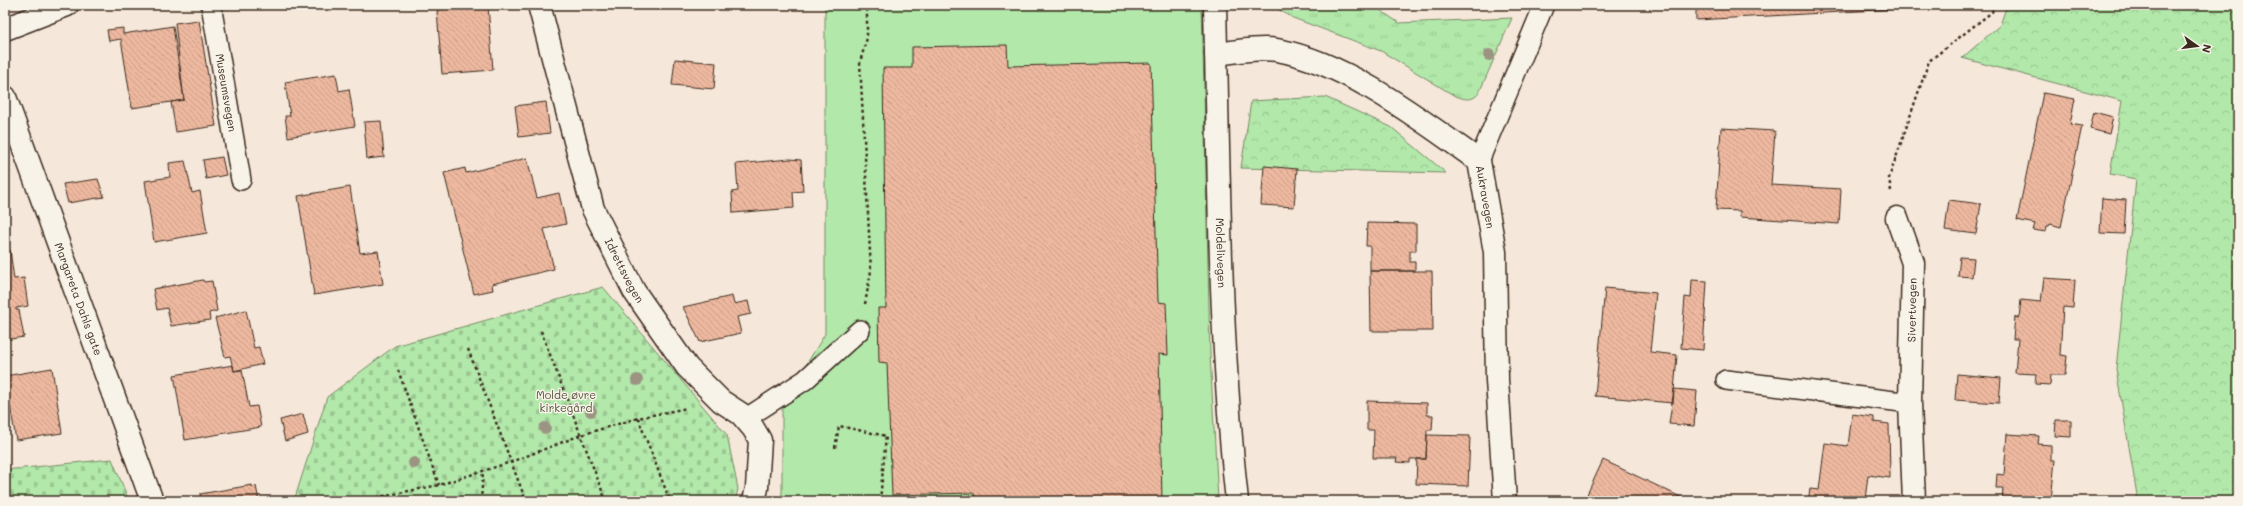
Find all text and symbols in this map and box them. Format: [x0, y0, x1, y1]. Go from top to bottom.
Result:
north arrow [2177, 26, 2217, 66]
text: N [2199, 43, 2215, 54]
street label: Museumsvegen [212, 52, 241, 133]
street label: Aukravegen [1473, 164, 1499, 229]
street label: Moldelivegen [1213, 218, 1230, 288]
street label: Idrettsvegen [602, 235, 648, 306]
street label: Margareta Dahls gate [52, 240, 106, 358]
street label: Sivertvegen [1903, 278, 1920, 342]
park label: Molde øvre kirkegård [536, 387, 596, 415]

